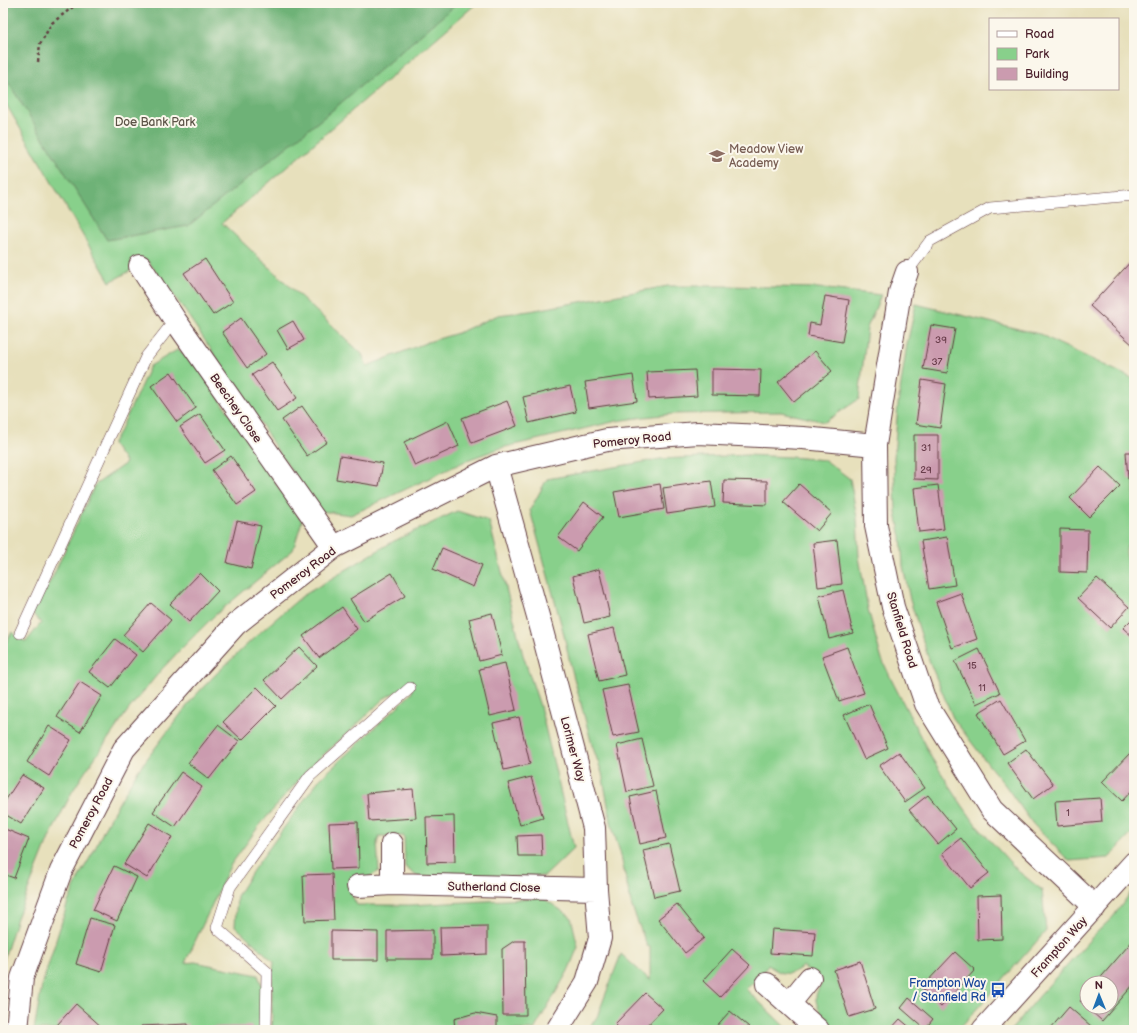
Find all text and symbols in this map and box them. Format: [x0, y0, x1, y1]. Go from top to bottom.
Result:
legend [989, 18, 1119, 90]
text: Road [1025, 27, 1054, 42]
text: Park [1025, 47, 1049, 62]
text: Building [1025, 67, 1069, 82]
park label: Doe Bank Park [115, 115, 195, 130]
place label: Meadow View Academy [729, 142, 803, 171]
school or university icon: Meadow View Academy [708, 147, 726, 165]
house number: 39 [935, 334, 947, 346]
house number: 37 [931, 356, 943, 368]
street label: Beechey Close [206, 371, 265, 446]
street label: Pomeroy Road [592, 429, 672, 452]
house number: 31 [921, 442, 931, 454]
house number: 29 [920, 464, 932, 476]
street label: Pomeroy Road [267, 544, 339, 603]
street label: Stanfield Road [883, 590, 920, 670]
house number: 15 [967, 660, 977, 672]
house number: 11 [978, 682, 986, 694]
street label: Lorimer Way [557, 715, 589, 784]
street label: Pomeroy Road [66, 775, 117, 851]
house number: 1 [1066, 807, 1070, 819]
street label: Sutherland Close [447, 879, 541, 896]
street label: Frampton Way [1028, 913, 1091, 981]
north arrow [1079, 975, 1119, 1015]
place label: Frampton Way / Stanfield Rd [909, 976, 987, 1005]
text: N [1095, 979, 1103, 992]
bus stop icon: Frampton Way / Stanfield Rd [989, 981, 1007, 999]

